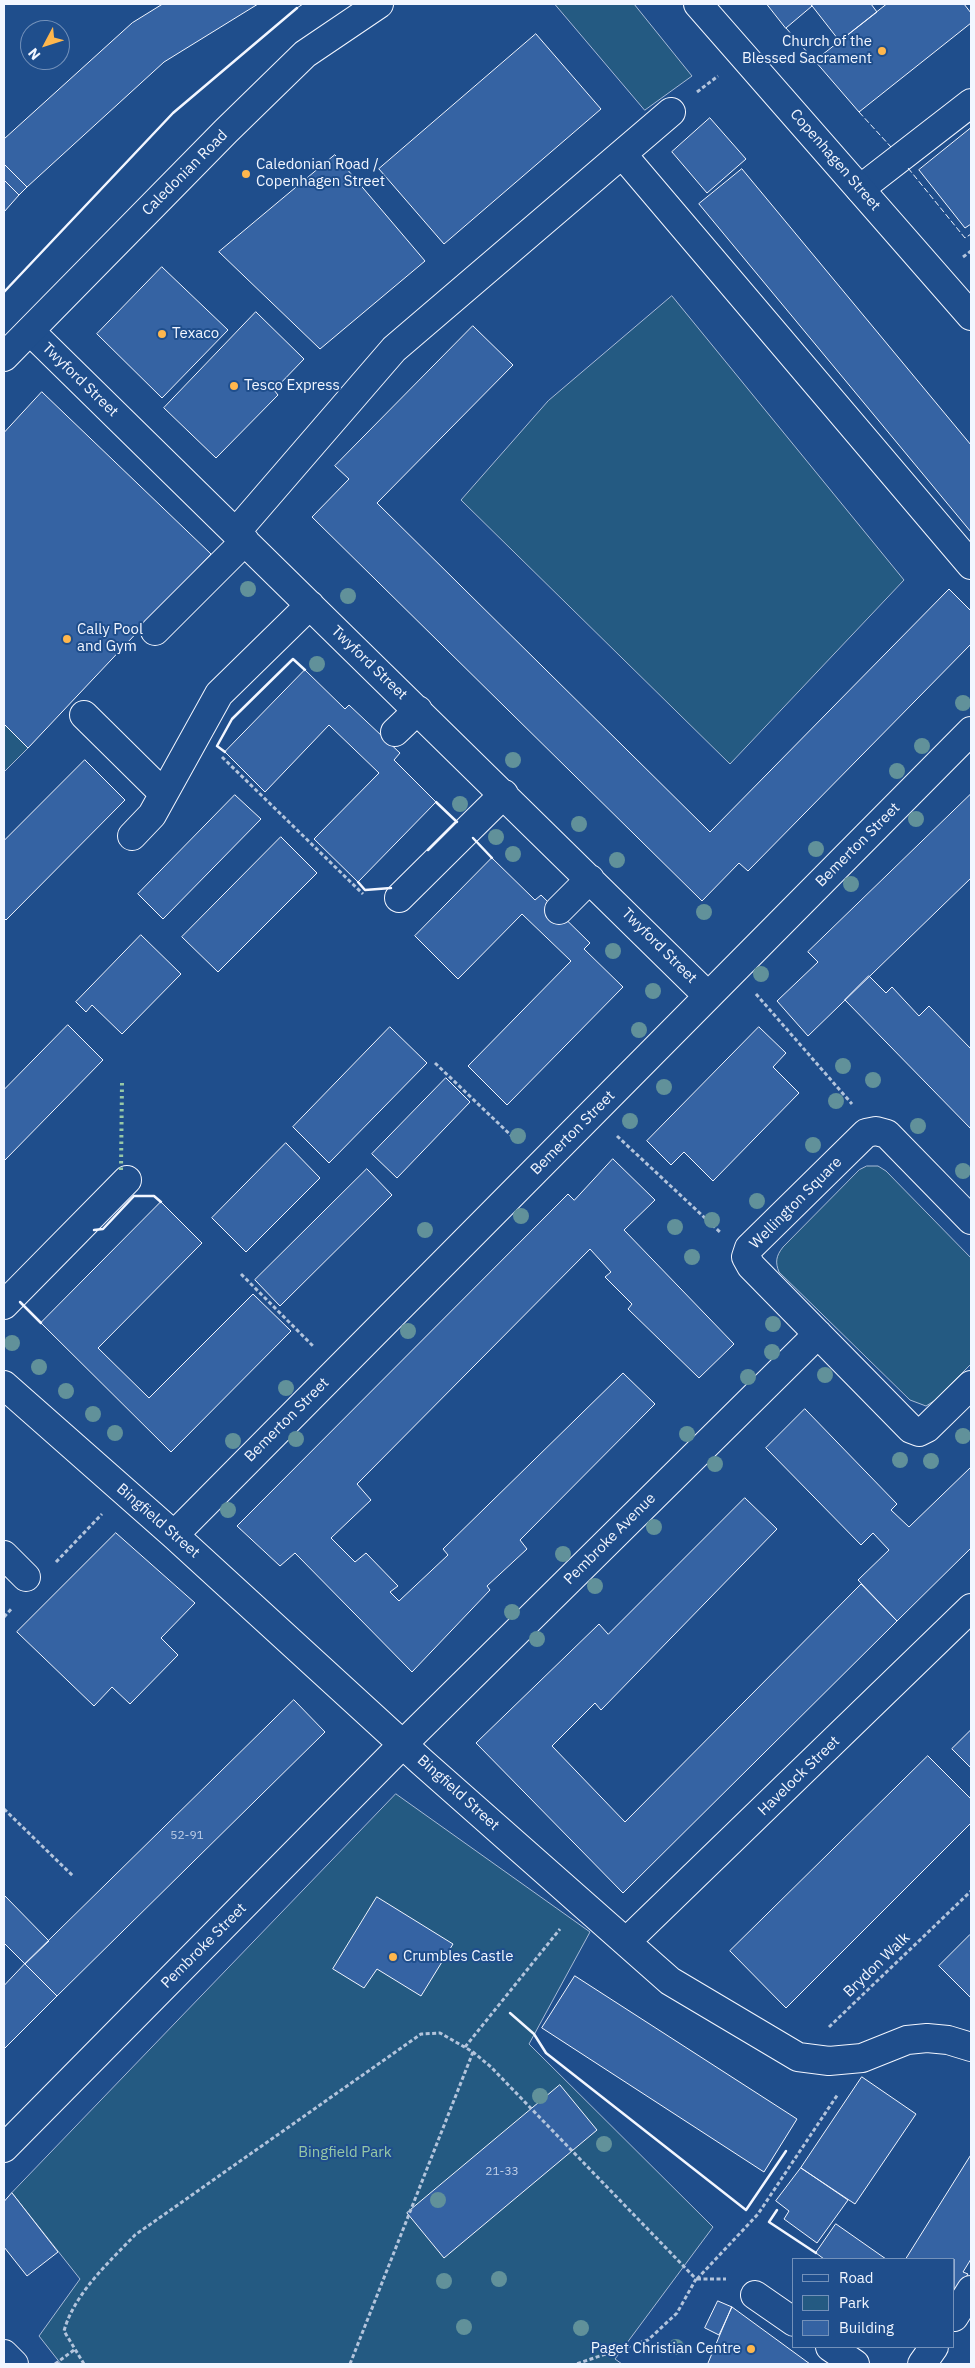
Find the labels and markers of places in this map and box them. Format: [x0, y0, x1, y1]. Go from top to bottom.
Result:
place label: Church of the Blessed Sacrament [742, 33, 872, 68]
marker: Church of the Blessed Sacrament [876, 45, 888, 57]
place label: Caledonian Road / Copenhagen Street [256, 156, 385, 191]
marker: Caledonian Road / Copenhagen Street [240, 168, 252, 180]
place label: Texaco [172, 325, 219, 343]
marker: Texaco [156, 328, 168, 340]
place label: Tesco Express [244, 377, 340, 395]
marker: Tesco Express [228, 380, 240, 392]
place label: Cally Pool and Gym [77, 621, 143, 656]
marker: Cally Pool and Gym [61, 633, 73, 645]
place label: Crumbles Castle [403, 1948, 513, 1966]
marker: Crumbles Castle [387, 1951, 399, 1963]
place label: Paget Christian Centre [591, 2340, 741, 2358]
marker: Paget Christian Centre [745, 2343, 757, 2355]

